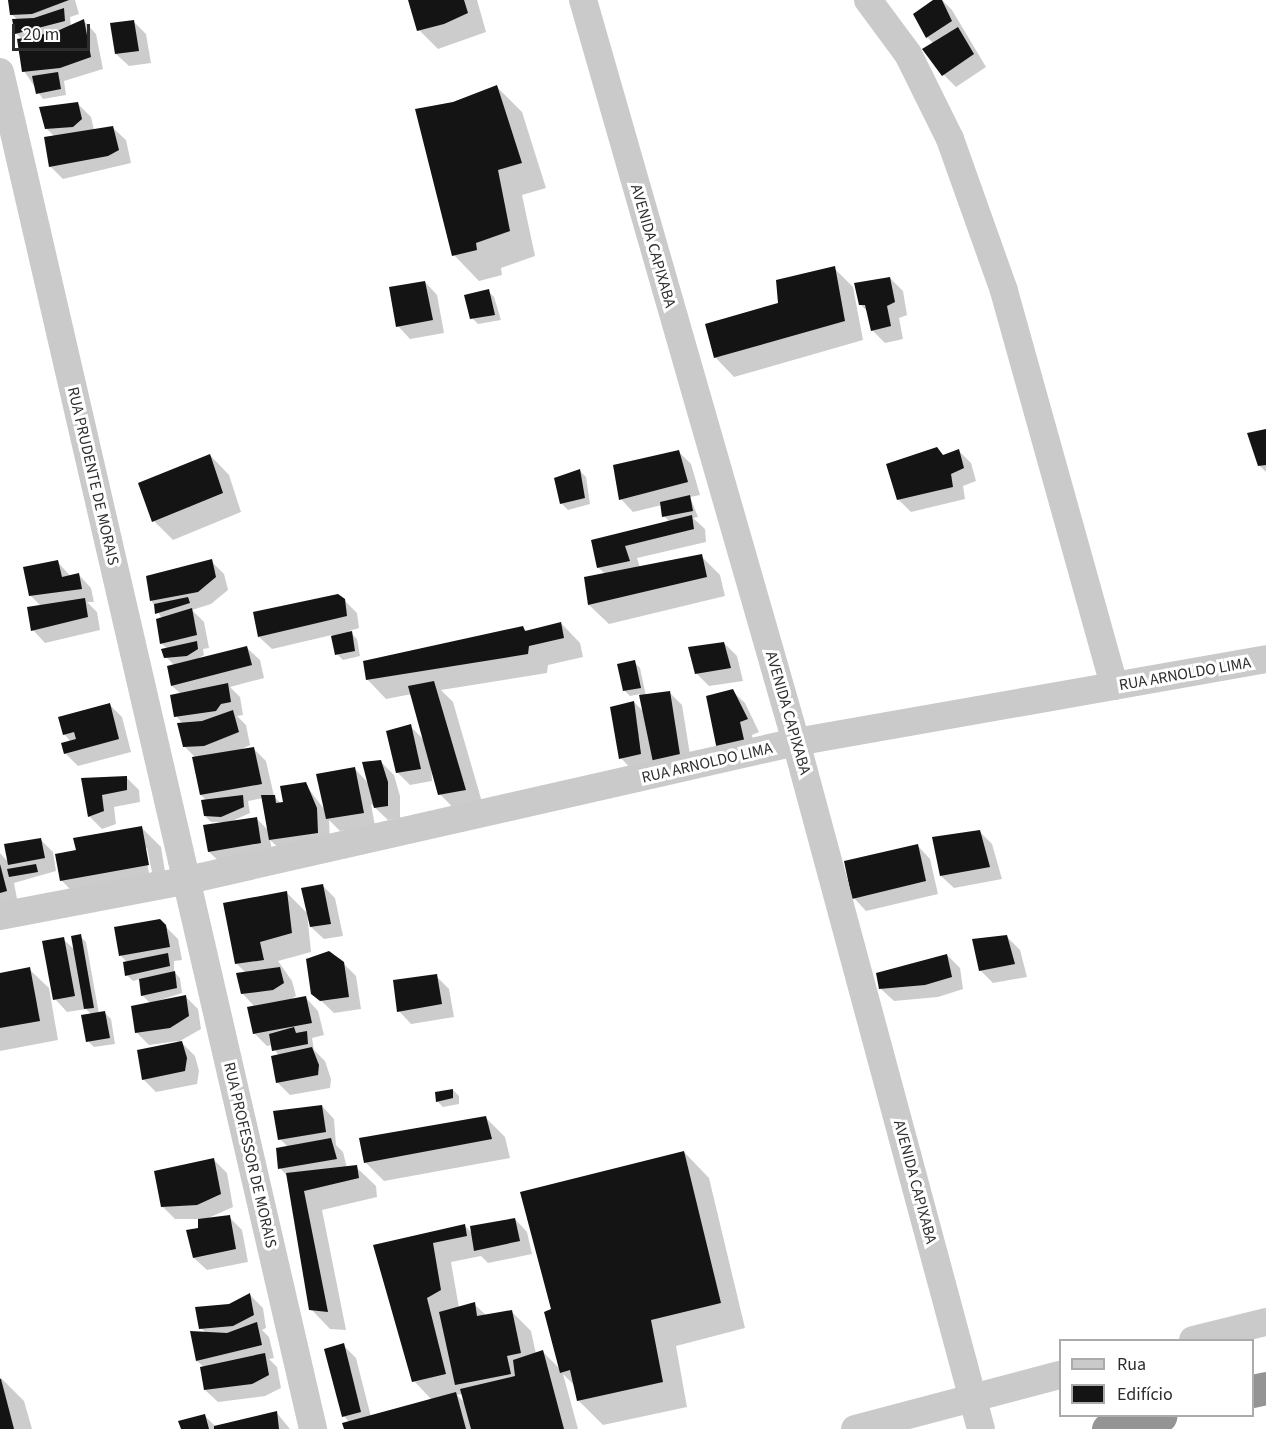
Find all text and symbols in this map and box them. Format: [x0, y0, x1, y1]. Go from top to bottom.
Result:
scale bar [15, 12, 93, 50]
text: 20 m [23, 22, 59, 47]
street label: AVENIDA CAPIXABA [626, 182, 680, 310]
street label: RUA PRUDENTE DE MORAIS [63, 385, 123, 567]
street label: AVENIDA CAPIXABA [761, 649, 815, 777]
street label: RUA ARNOLDO LIMA [1118, 653, 1252, 695]
street label: RUA ARNOLDO LIMA [640, 739, 774, 787]
street label: RUA PROFESSOR DE MORAIS [219, 1060, 281, 1250]
street label: AVENIDA CAPIXABA [889, 1118, 941, 1246]
legend [1059, 1339, 1254, 1417]
text: Rua [1117, 1352, 1146, 1377]
text: Edifício [1117, 1382, 1173, 1407]

